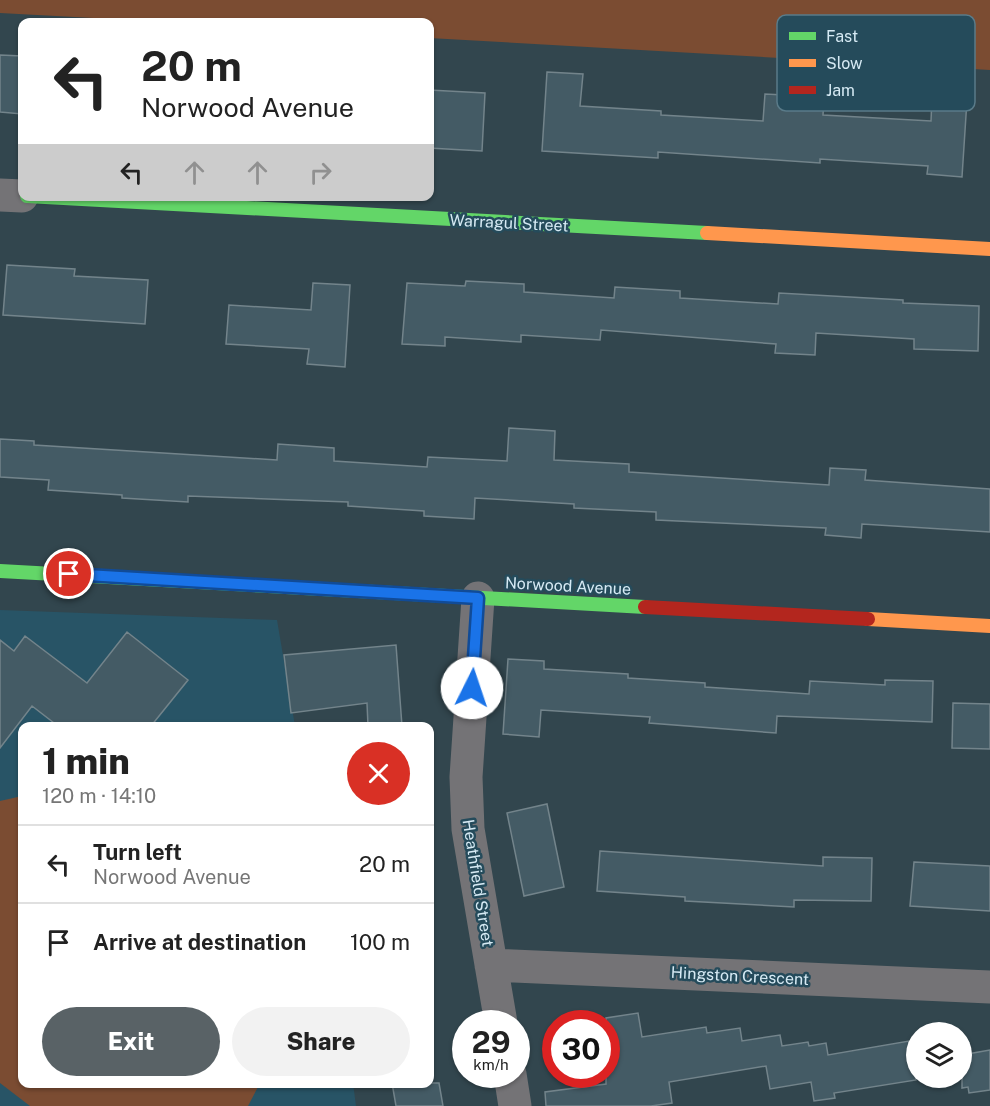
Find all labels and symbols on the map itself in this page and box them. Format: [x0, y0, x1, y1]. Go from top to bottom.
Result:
legend [777, 15, 975, 111]
text: Fast [826, 27, 858, 46]
text: Slow [826, 54, 863, 73]
text: Jam [826, 81, 855, 100]
street label: Warragul Street [449, 210, 569, 236]
pin [43, 548, 94, 599]
street label: Norwood Avenue [504, 573, 632, 599]
position arrow [440, 656, 504, 720]
street label: Heathfield Street [459, 818, 497, 948]
street label: Hingston Crescent [670, 963, 810, 989]
speed limit sign: 30 [542, 1010, 620, 1088]

